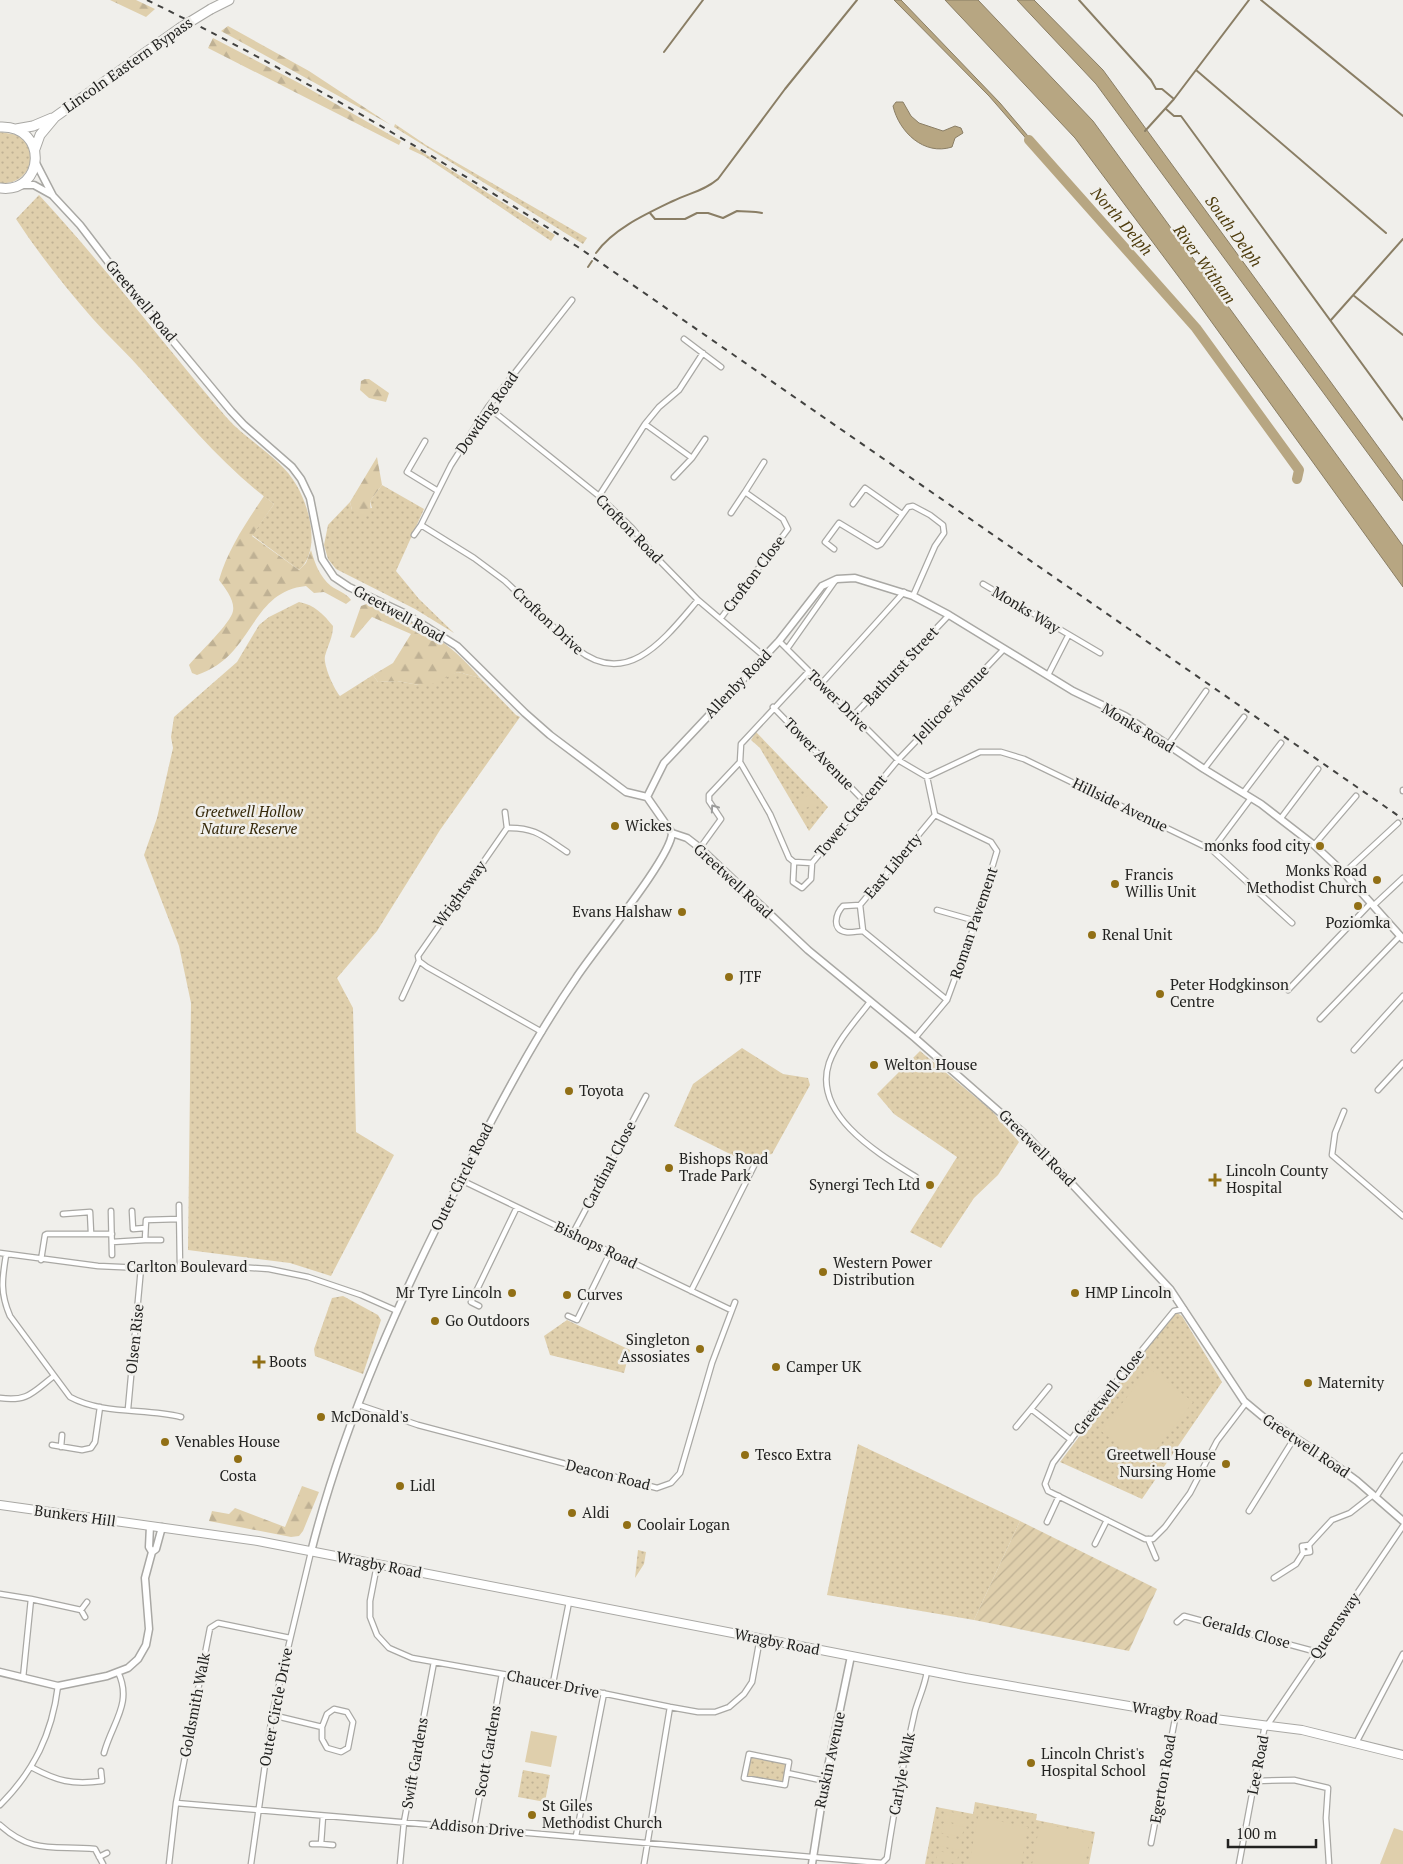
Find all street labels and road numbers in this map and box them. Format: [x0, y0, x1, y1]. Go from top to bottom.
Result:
street label: Lincoln Eastern Bypass [59, 12, 196, 116]
street label: Greetwell Road [102, 255, 182, 346]
street label: Dowding Road [450, 367, 522, 458]
street label: Crofton Road [592, 490, 668, 567]
street label: Crofton Close [718, 531, 789, 616]
street label: Greetwell Road [350, 580, 449, 646]
street label: Monks Way [989, 581, 1065, 638]
street label: Crofton Drive [509, 582, 589, 659]
street label: Bathurst Street [858, 621, 942, 709]
street label: Allenby Road [699, 645, 775, 722]
street label: Jellicoe Avenue [908, 660, 993, 747]
street label: Tower Drive [803, 665, 874, 736]
street label: Monks Road [1098, 698, 1179, 757]
street label: Tower Avenue [780, 713, 859, 794]
street label: Tower Crescent [810, 769, 891, 861]
street label: Hillside Avenue [1069, 772, 1171, 836]
street label: East Liberty [859, 828, 926, 902]
street label: Greetwell Road [690, 838, 777, 922]
street label: Wrightsway [428, 856, 490, 931]
street label: Roman Pavement [945, 864, 1002, 981]
street label: Greetwell Road [995, 1104, 1081, 1190]
street label: Cardinal Close [577, 1117, 640, 1212]
street label: Outer Circle Road [425, 1119, 497, 1234]
street label: Bishops Road [552, 1216, 641, 1273]
street label: Carlton Boulevard [126, 1256, 248, 1276]
street label: Olsen Rise [120, 1303, 148, 1375]
street label: Greetwell Close [1068, 1344, 1148, 1439]
street label: Greetwell Road [1259, 1409, 1354, 1482]
street label: Deacon Road [564, 1454, 653, 1494]
street label: Bunkers Hill [33, 1499, 117, 1531]
street label: Wragby Road [335, 1546, 424, 1582]
street label: Queensway [1305, 1588, 1364, 1663]
street label: Geralds Close [1200, 1610, 1293, 1652]
street label: Wragby Road [733, 1623, 822, 1659]
street label: Outer Circle Drive [254, 1646, 296, 1768]
street label: Goldsmith Walk [174, 1650, 214, 1759]
street label: Chaucer Drive [505, 1664, 601, 1702]
street label: Wragby Road [1131, 1696, 1220, 1728]
street label: Scott Gardens [469, 1703, 505, 1798]
street label: Ruskin Avenue [809, 1710, 849, 1810]
street label: Swift Gardens [396, 1715, 432, 1810]
street label: Carlyle Walk [883, 1731, 919, 1817]
street label: Egerton Road [1144, 1733, 1180, 1825]
street label: Lee Road [1241, 1733, 1273, 1796]
street label: Addison Drive [429, 1813, 525, 1841]

